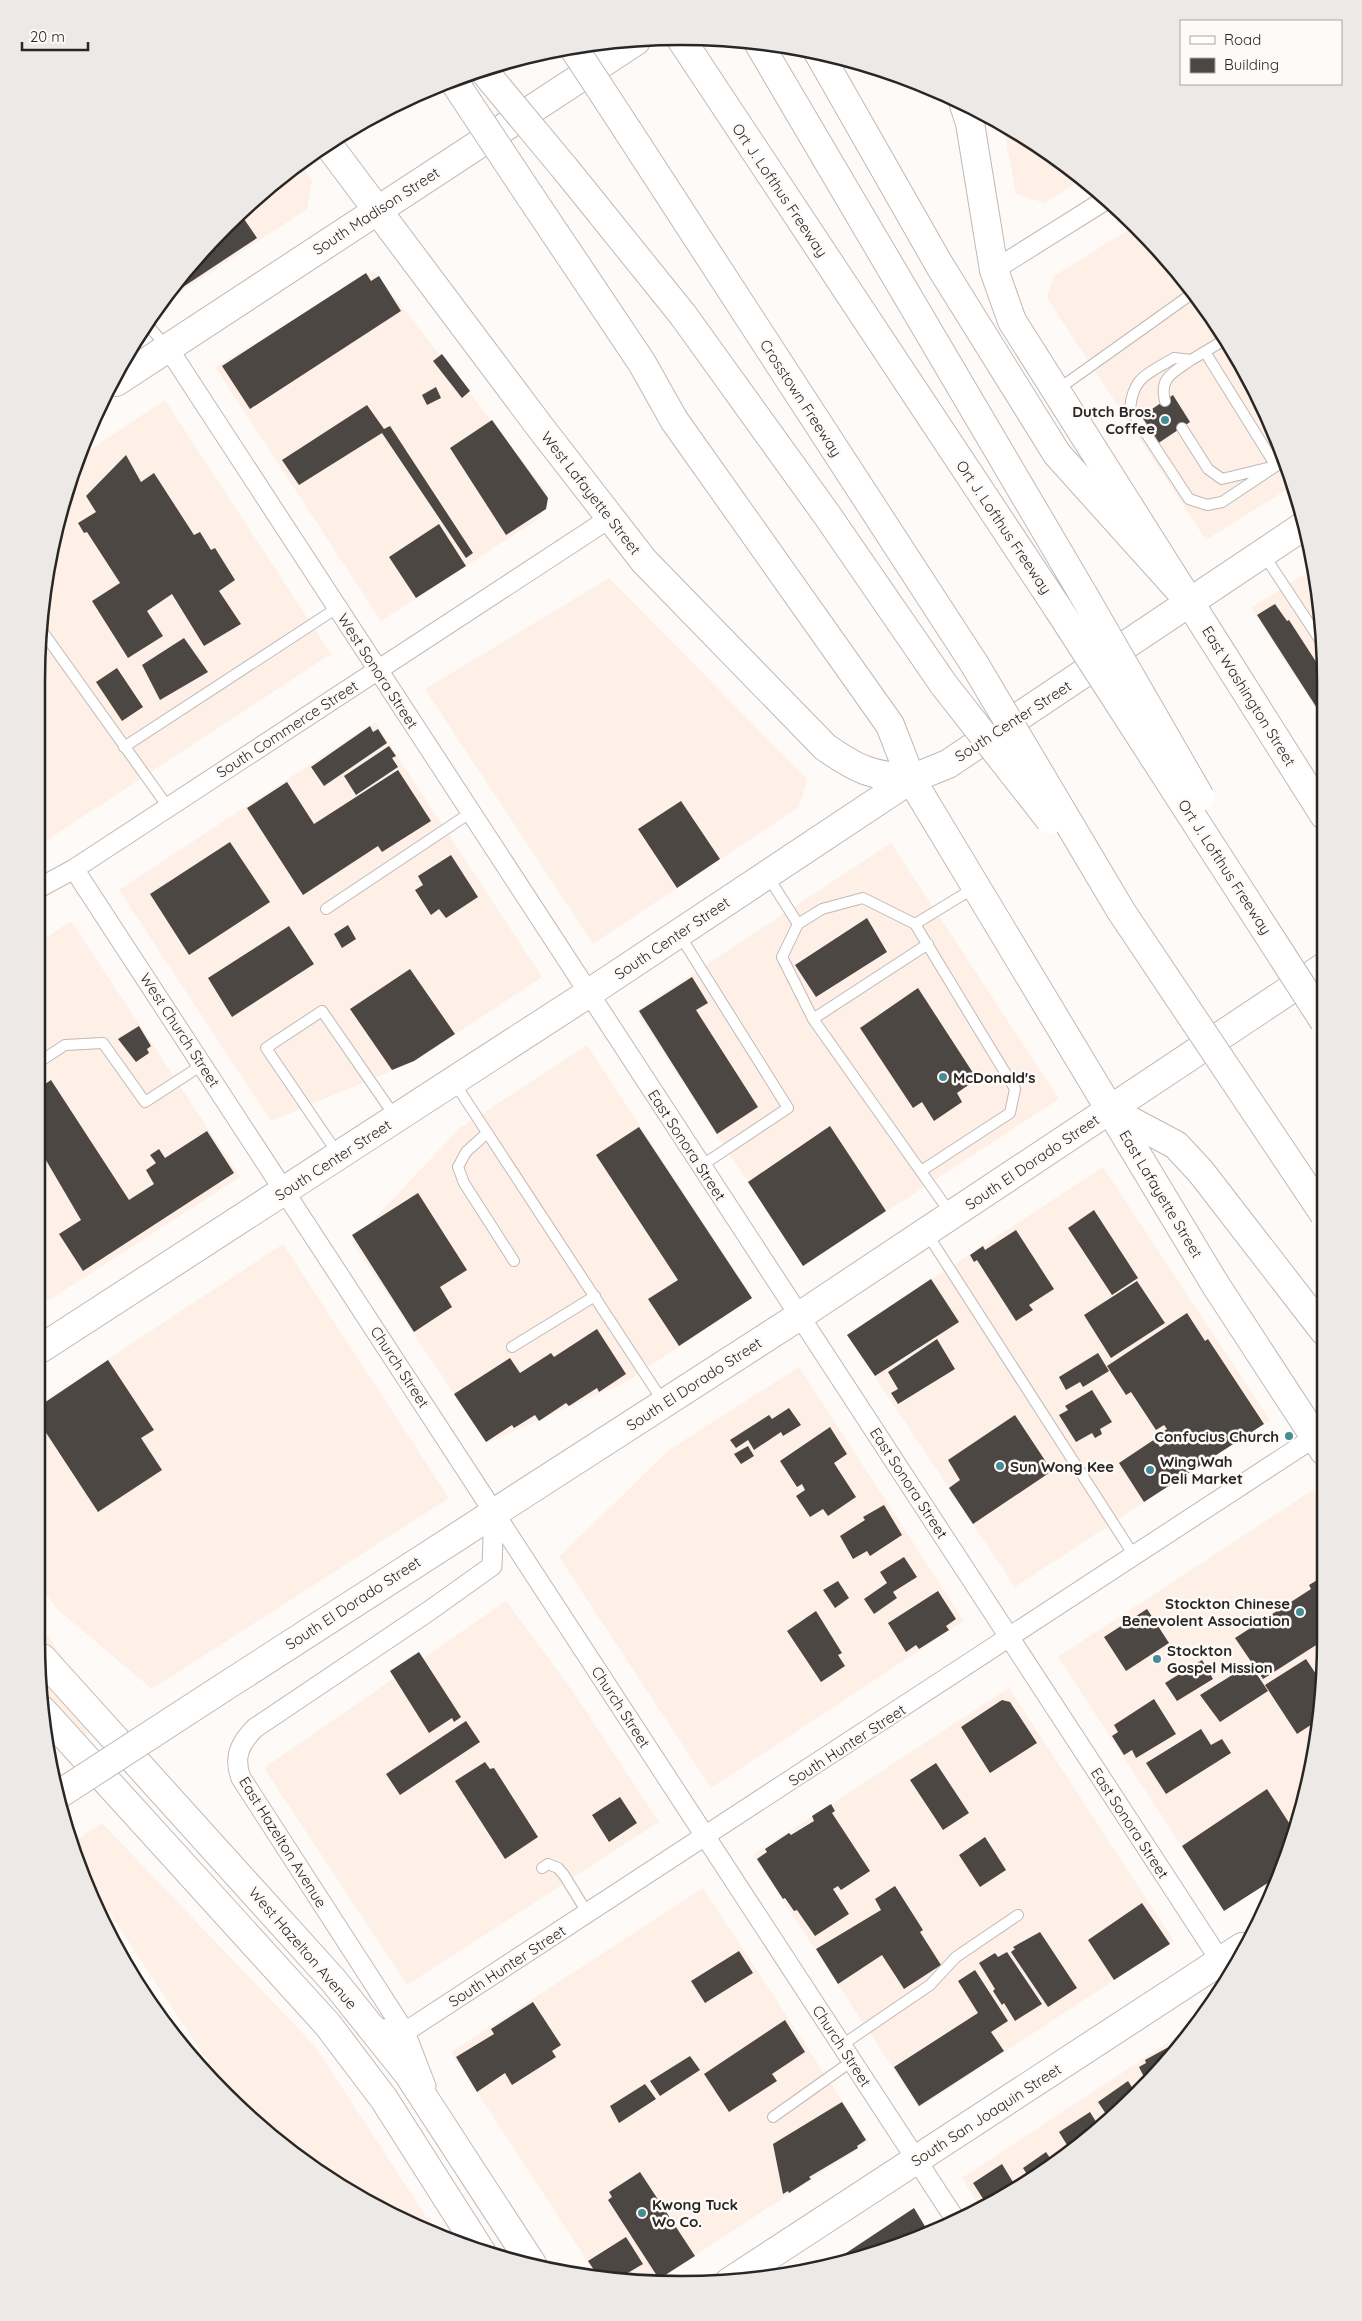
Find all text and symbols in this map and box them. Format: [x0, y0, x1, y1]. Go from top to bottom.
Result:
scale bar [22, 20, 89, 52]
legend [1180, 20, 1342, 85]
text: 20 m [30, 27, 65, 46]
text: Road [1224, 30, 1261, 49]
text: Building [1224, 55, 1279, 74]
street label: Ort J. Lofthus Freeway [728, 119, 832, 261]
street label: South Madison Street [309, 163, 443, 259]
street label: Crosstown Freeway [756, 336, 846, 460]
place label: Dutch Bros. Coffee [1072, 402, 1155, 438]
marker: Dutch Bros. Coffee [1159, 414, 1171, 426]
street label: West Lafayette Street [537, 428, 645, 558]
street label: Ort J. Lofthus Freeway [952, 456, 1056, 598]
street label: West Sonora Street [334, 610, 422, 732]
street label: East Washington Street [1198, 622, 1300, 770]
street label: South Commerce Street [213, 676, 361, 782]
street label: South Center Street [951, 676, 1075, 766]
street label: Ort J. Lofthus Freeway [1174, 796, 1276, 938]
street label: South Center Street [611, 892, 733, 984]
street label: West Church Street [136, 969, 224, 1091]
place label: McDonald's [953, 1068, 1035, 1087]
marker: McDonald's [937, 1071, 949, 1083]
street label: East Sonora Street [644, 1086, 730, 1204]
street label: South El Dorado Street [961, 1110, 1103, 1214]
street label: South Center Street [271, 1115, 395, 1205]
street label: East Lafayette Street [1115, 1127, 1207, 1261]
street label: Church Street [367, 1323, 433, 1411]
street label: South El Dorado Street [623, 1333, 765, 1435]
street label: East Sonora Street [866, 1424, 952, 1542]
place label: Confucius Church [1155, 1427, 1279, 1446]
marker: Confucius Church [1283, 1430, 1295, 1442]
place label: Wing Wah Deli Market [1160, 1452, 1243, 1488]
place label: Sun Wong Kee [1010, 1457, 1114, 1476]
marker: Sun Wong Kee [994, 1460, 1006, 1472]
marker: Wing Wah Deli Market [1144, 1464, 1156, 1476]
street label: South El Dorado Street [282, 1552, 424, 1654]
place label: Stockton Chinese Benevolent Association [1122, 1594, 1290, 1630]
marker: Stockton Chinese Benevolent Association [1294, 1606, 1306, 1618]
place label: Stockton Gospel Mission [1167, 1641, 1273, 1677]
marker: Stockton Gospel Mission [1151, 1653, 1163, 1665]
street label: Church Street [588, 1663, 654, 1751]
street label: South Hunter Street [785, 1700, 909, 1790]
street label: East Sonora Street [1087, 1764, 1173, 1882]
street label: East Hazelton Avenue [235, 1773, 331, 1911]
street label: West Hazelton Avenue [245, 1883, 361, 2013]
street label: South Hunter Street [445, 1921, 569, 2011]
street label: Church Street [809, 2002, 875, 2090]
street label: South San Joaquin Street [907, 2059, 1065, 2171]
place label: Kwong Tuck Wo Co. [652, 2195, 738, 2231]
marker: Kwong Tuck Wo Co. [636, 2207, 648, 2219]

